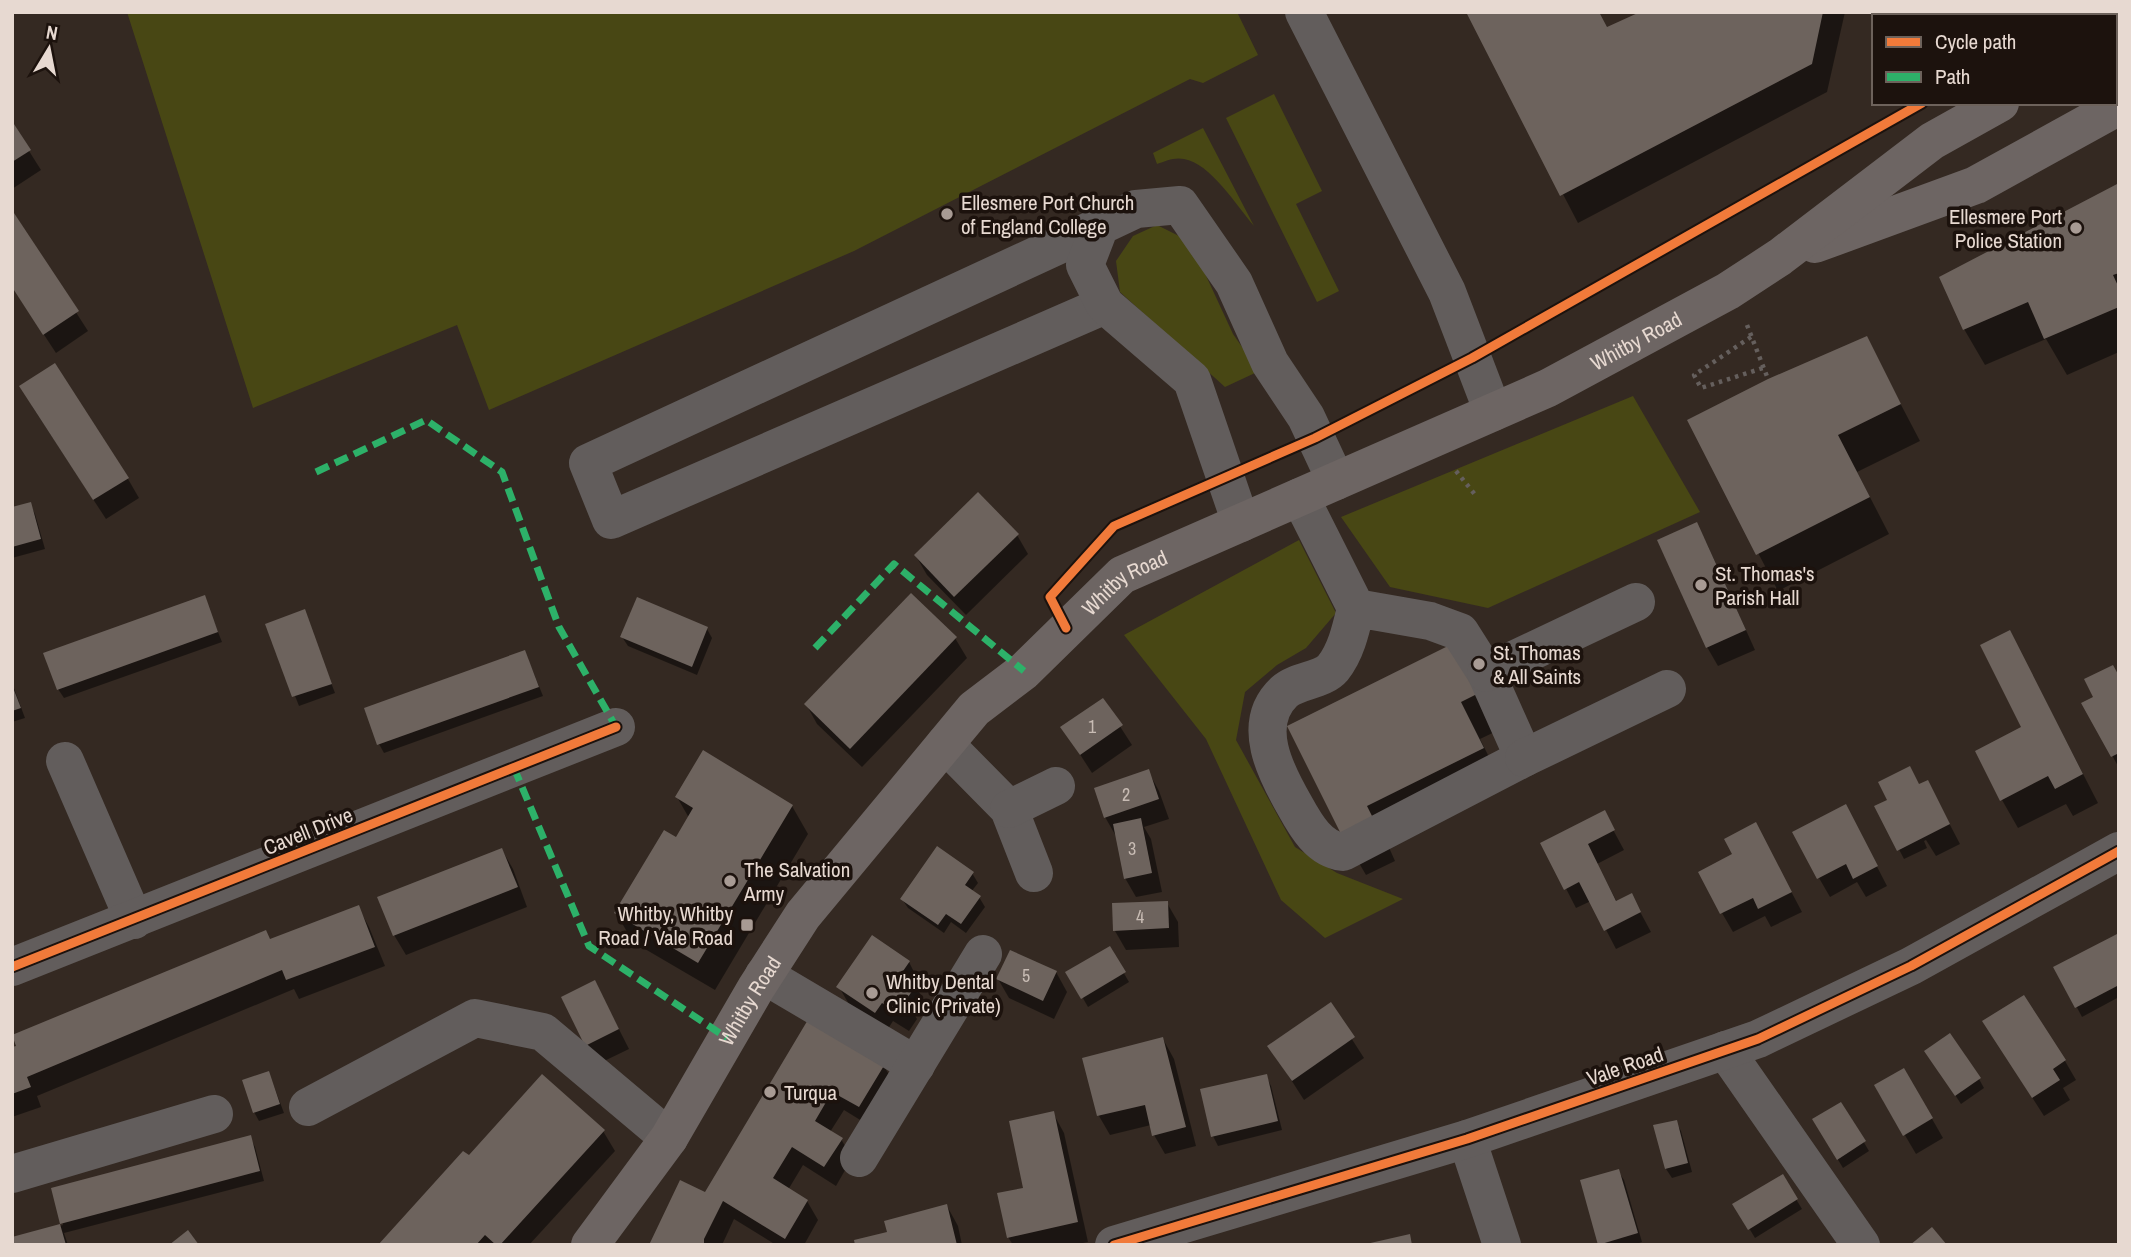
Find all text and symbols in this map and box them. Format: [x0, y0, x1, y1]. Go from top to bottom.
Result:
north arrow [14, 14, 84, 84]
legend [1872, 14, 2117, 105]
text: N [44, 18, 60, 46]
text: Cycle path [1935, 27, 2016, 56]
text: Path [1935, 62, 1970, 91]
place label: Ellesmere Port Church of England College [961, 188, 1134, 241]
place label: Ellesmere Port Police Station [1949, 202, 2062, 255]
marker: Ellesmere Port Church of England College [939, 206, 955, 222]
marker: Ellesmere Port Police Station [2068, 220, 2084, 236]
street label: Whitby Road [1585, 304, 1687, 377]
street label: Whitby Road [1075, 542, 1172, 622]
place label: St. Thomas's Parish Hall [1715, 559, 1815, 612]
marker: St. Thomas's Parish Hall [1693, 577, 1709, 593]
place label: St. Thomas & All Saints [1493, 638, 1581, 691]
marker: St. Thomas & All Saints [1471, 656, 1487, 672]
house number: 1 [1088, 714, 1097, 739]
house number: 2 [1122, 782, 1130, 807]
street label: Cavell Drive [259, 800, 357, 862]
house number: 3 [1128, 836, 1136, 861]
place label: The Salvation Army [743, 855, 850, 908]
marker: The Salvation Army [722, 873, 738, 889]
place label: Whitby, Whitby Road / Vale Road [598, 899, 733, 952]
house number: 4 [1136, 904, 1144, 929]
marker: Whitby, Whitby Road / Vale Road [739, 917, 755, 933]
street label: Whitby Road [711, 950, 787, 1051]
house number: 5 [1022, 963, 1030, 988]
place label: Whitby Dental Clinic (Private) [886, 967, 1001, 1020]
marker: Whitby Dental Clinic (Private) [864, 985, 880, 1001]
street label: Vale Road [1583, 1039, 1667, 1093]
place label: Turqua [784, 1078, 838, 1107]
marker: Turqua [762, 1084, 778, 1100]

